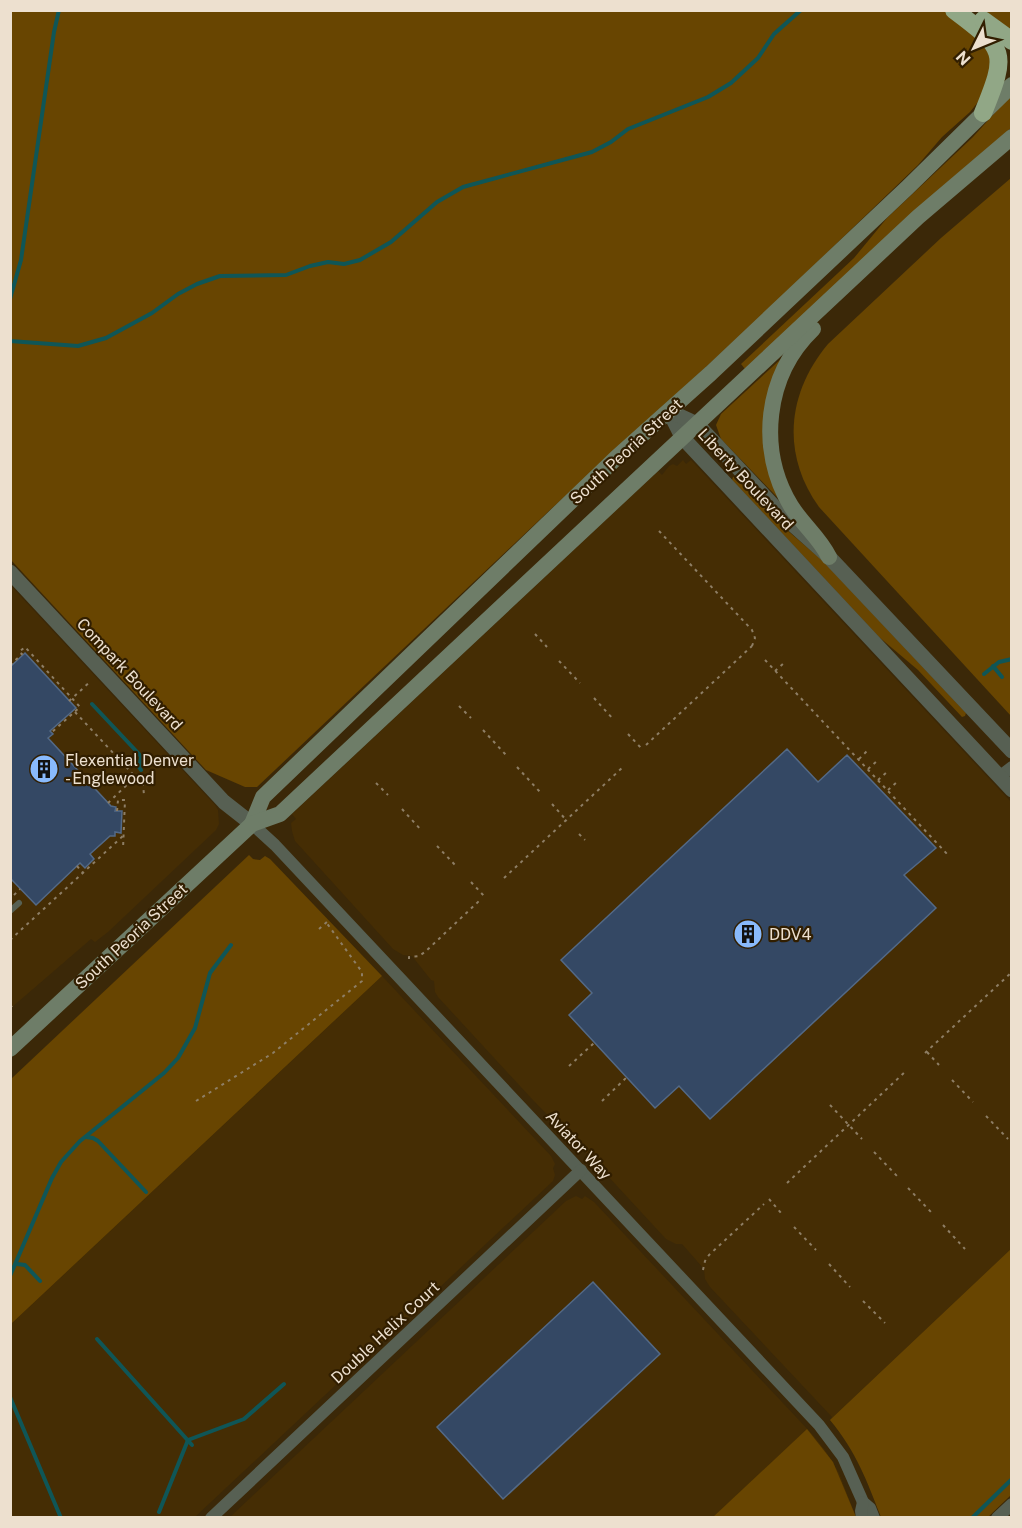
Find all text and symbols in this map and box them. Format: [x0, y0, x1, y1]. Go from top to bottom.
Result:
north arrow [944, 18, 1004, 78]
text: N [952, 47, 975, 69]
street label: South Peoria Street [566, 395, 686, 508]
street label: Liberty Boulevard [694, 425, 797, 534]
street label: Compark Boulevard [73, 614, 186, 734]
place label: Flexential Denver - Englewood [65, 751, 194, 788]
building icon: Flexential Denver - Englewood [28, 753, 60, 785]
street label: South Peoria Street [71, 880, 191, 993]
building icon: DDV4 [732, 918, 764, 950]
place label: DDV4 [769, 925, 812, 944]
street label: Aviator Way [542, 1107, 616, 1184]
street label: Double Helix Court [327, 1277, 443, 1387]

